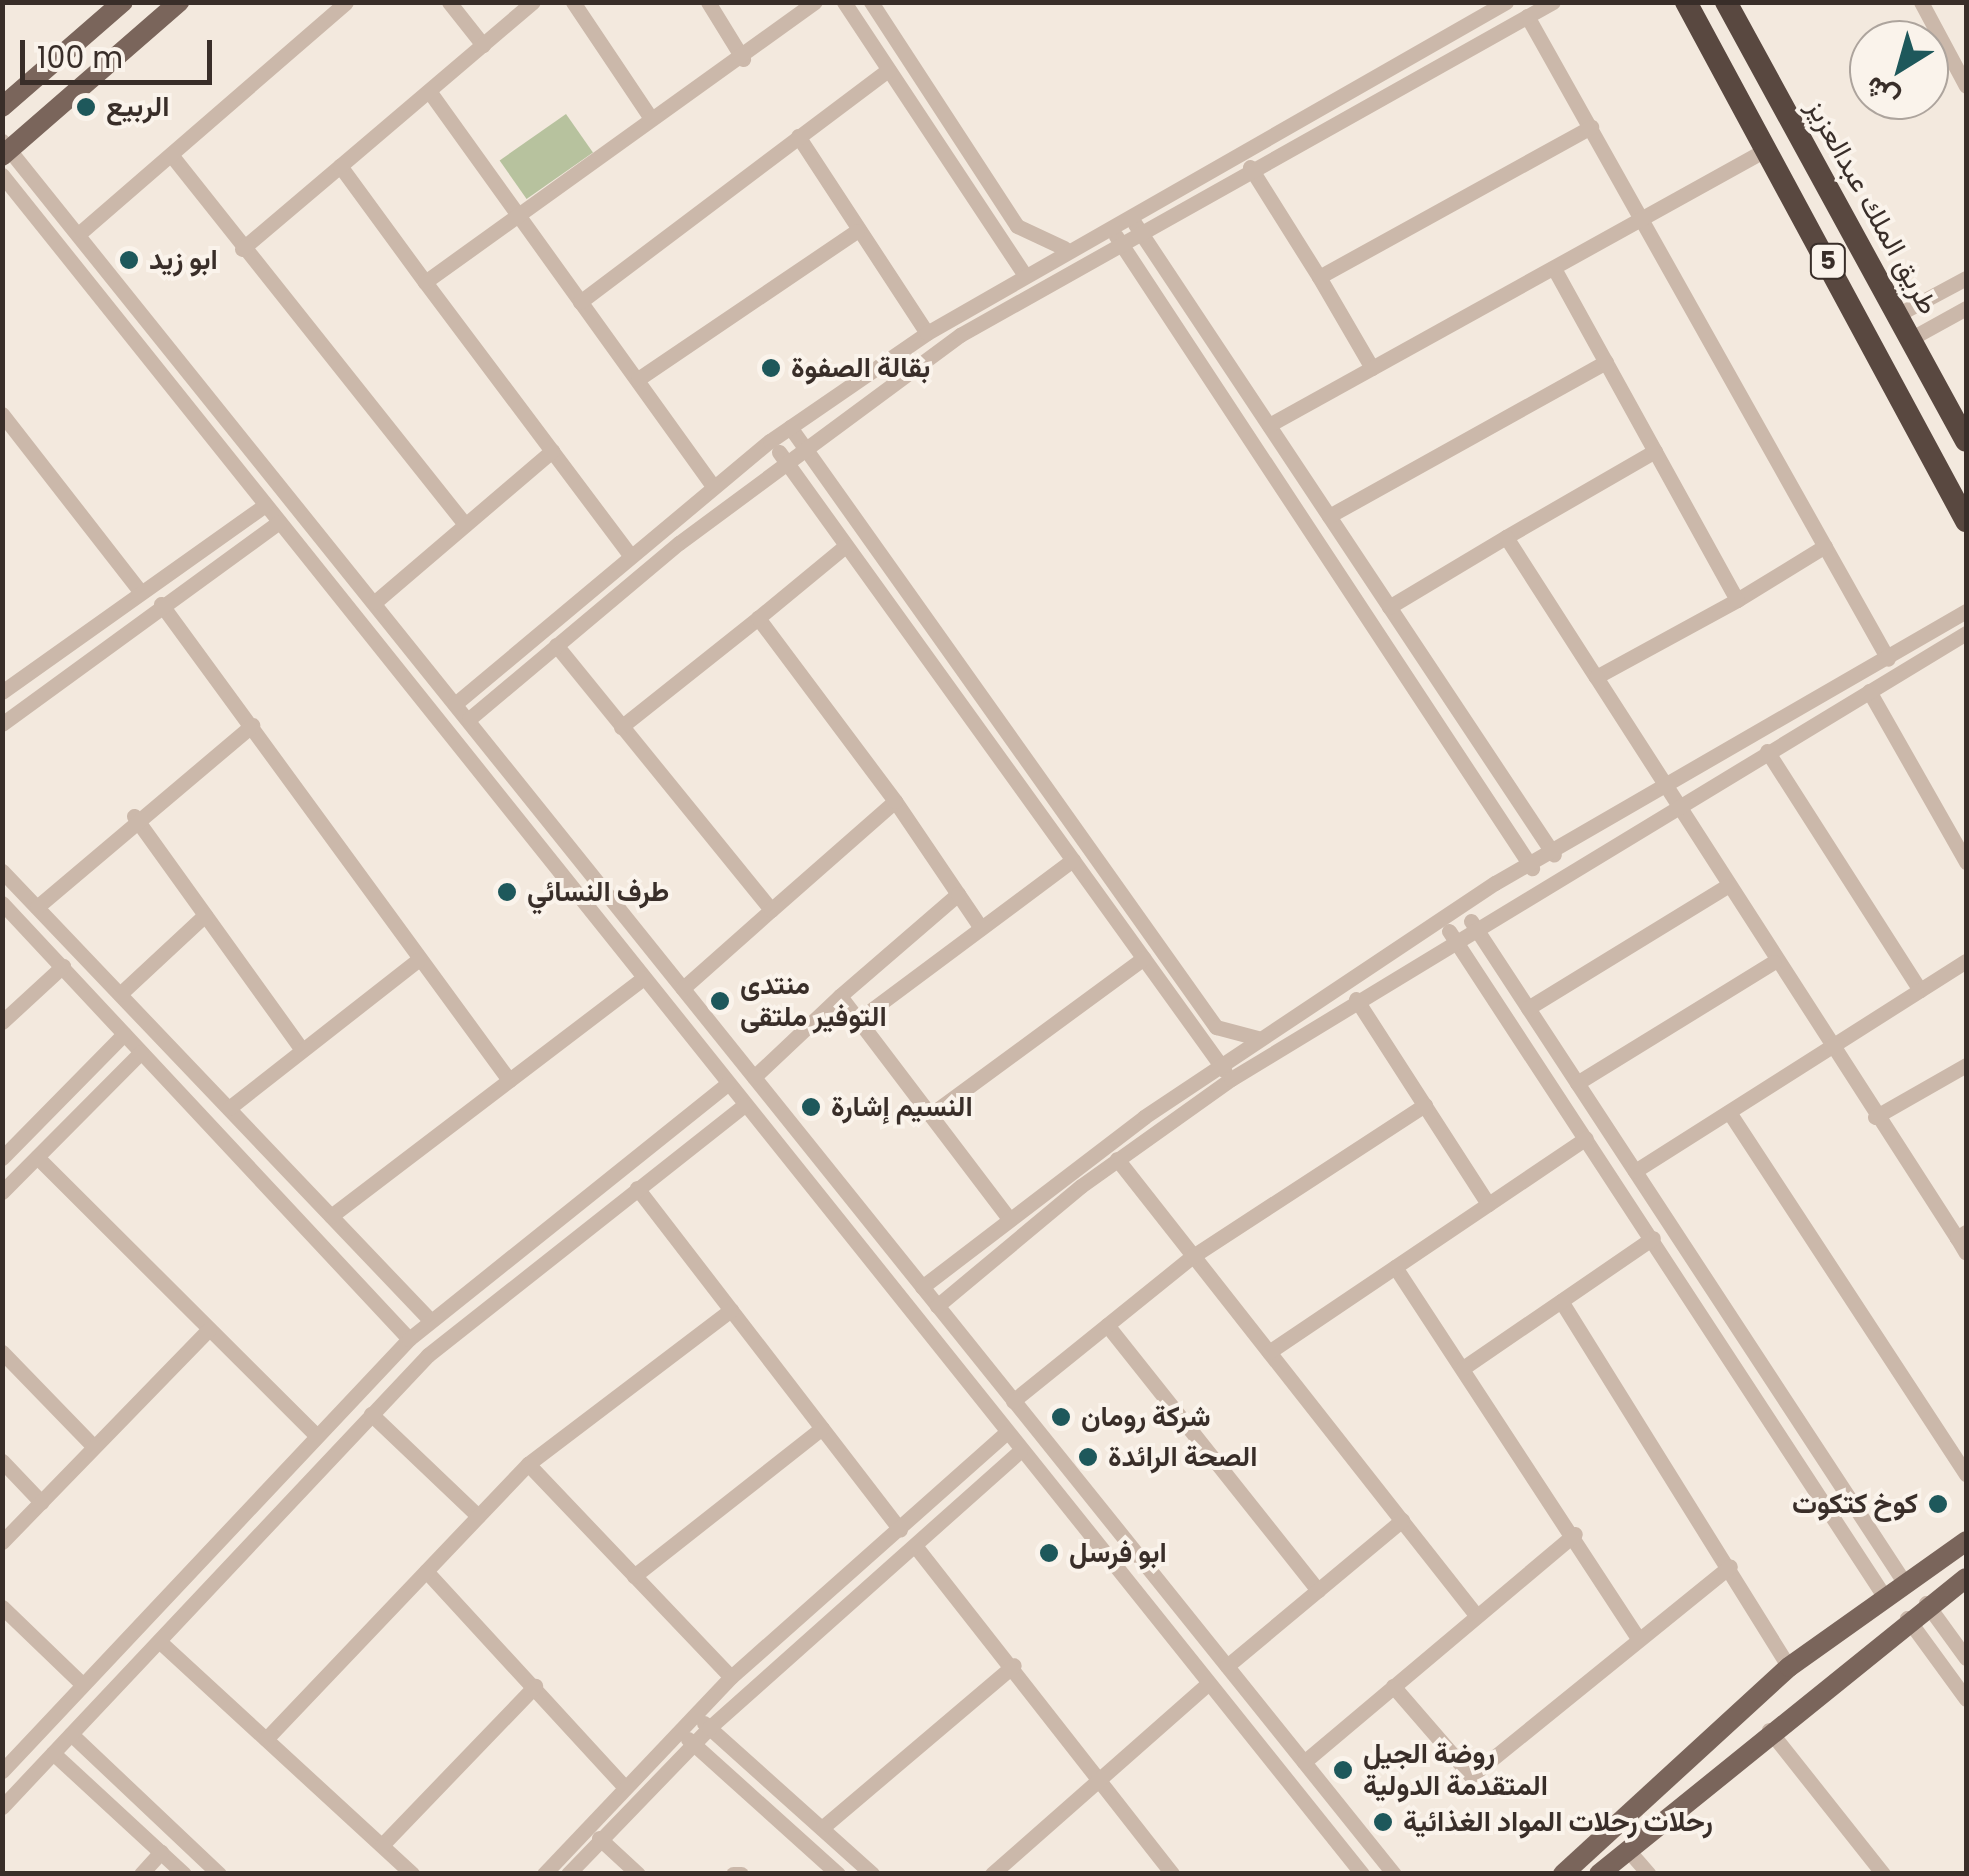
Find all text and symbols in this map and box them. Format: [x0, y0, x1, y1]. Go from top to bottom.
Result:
scale bar [25, 20, 218, 82]
north arrow [1849, 20, 1949, 120]
text: 100 m [37, 36, 123, 79]
text: ش [1857, 67, 1907, 118]
place label: الربيع [106, 90, 169, 124]
street label: طريق الملك عبدالعزيز [1799, 94, 1945, 320]
marker: الربيع [75, 96, 97, 118]
road number: 5 [1808, 241, 1848, 281]
place label: ابو زيد [149, 243, 218, 277]
marker: ابو زيد [118, 249, 140, 271]
place label: بقالة الصفوة [791, 351, 930, 385]
marker: بقالة الصفوة [760, 357, 782, 379]
place label: طرف النسائي [527, 875, 669, 909]
marker: طرف النسائي [496, 881, 518, 903]
place label: منتدى التوفير ملتقى [740, 968, 887, 1034]
marker: منتدى التوفير ملتقى [709, 990, 731, 1012]
place label: النسيم إشارة [831, 1090, 973, 1124]
marker: النسيم إشارة [800, 1096, 822, 1118]
place label: شركة رومان [1081, 1400, 1211, 1434]
marker: شركة رومان [1050, 1406, 1072, 1428]
place label: الصحة الرائدة [1108, 1440, 1257, 1474]
marker: الصحة الرائدة [1077, 1446, 1099, 1468]
place label: كوخ كتكوت [1792, 1487, 1918, 1521]
marker: كوخ كتكوت [1927, 1493, 1949, 1515]
place label: ابو فرسل [1069, 1536, 1167, 1570]
marker: ابو فرسل [1038, 1542, 1060, 1564]
place label: روضة الجيل المتقدمة الدولية [1363, 1737, 1548, 1803]
marker: روضة الجيل المتقدمة الدولية [1332, 1759, 1354, 1781]
place label: رحلات رحلات المواد الغذائية [1403, 1805, 1713, 1839]
marker: رحلات رحلات المواد الغذائية [1372, 1811, 1394, 1833]

